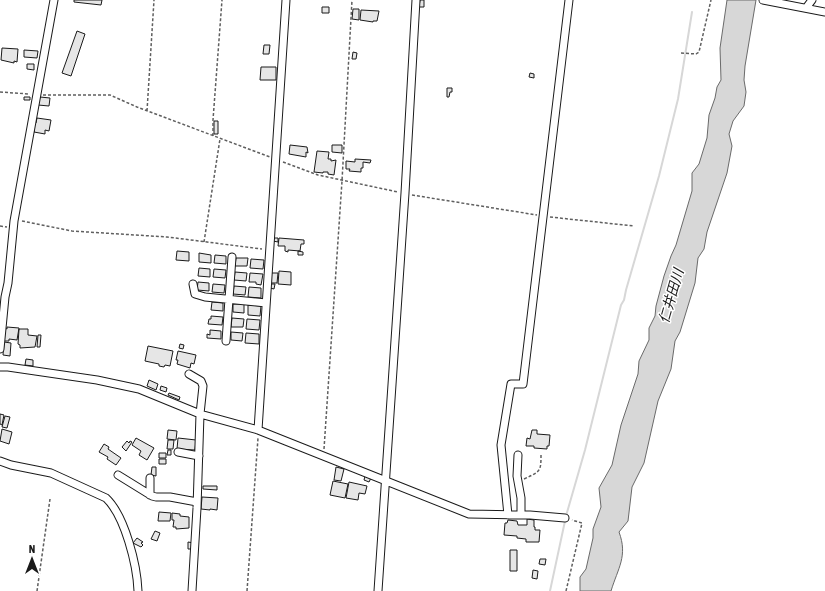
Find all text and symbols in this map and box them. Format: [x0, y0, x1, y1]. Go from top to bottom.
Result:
water label: 仁井田川 [656, 265, 687, 325]
north arrow [12, 539, 52, 579]
text: N [29, 543, 35, 555]

